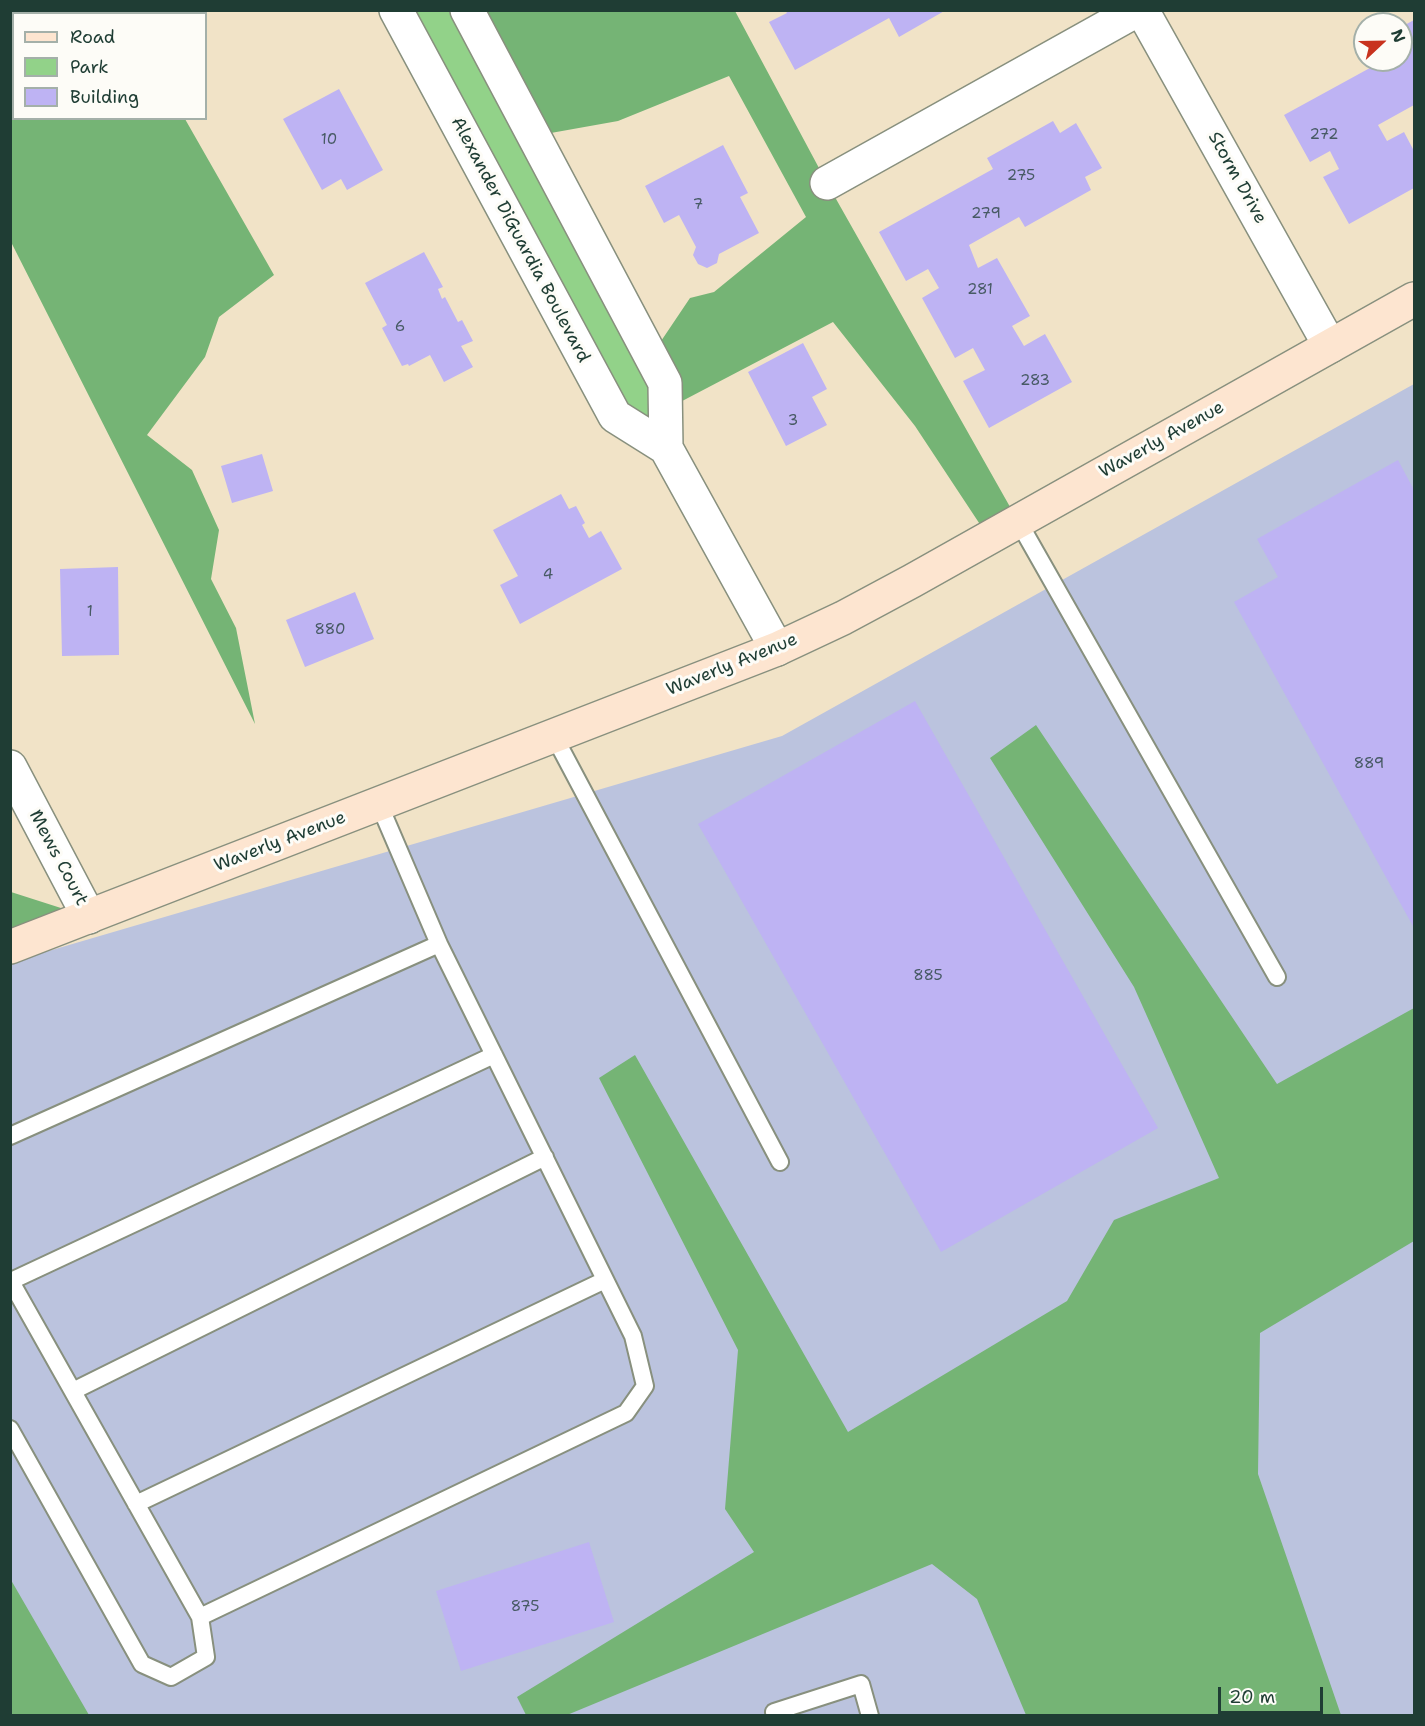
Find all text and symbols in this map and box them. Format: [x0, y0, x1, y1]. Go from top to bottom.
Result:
legend [12, 12, 207, 120]
north arrow [1353, 12, 1413, 72]
text: Road [70, 25, 115, 49]
text: N [1386, 26, 1410, 46]
text: Park [70, 55, 109, 79]
text: Building [70, 85, 139, 109]
street label: Alexander DiGuardia Boulevard [446, 113, 594, 367]
house number: 272 [1309, 126, 1339, 144]
street label: Storm Drive [1203, 128, 1271, 228]
house number: 10 [321, 131, 337, 149]
house number: 275 [1007, 167, 1035, 185]
house number: 7 [693, 196, 703, 214]
house number: 279 [971, 205, 1001, 223]
house number: 281 [967, 281, 993, 299]
house number: 6 [395, 318, 405, 336]
house number: 283 [1020, 372, 1050, 390]
street label: Waverly Avenue [1096, 397, 1228, 483]
house number: 3 [788, 412, 798, 430]
house number: 4 [543, 566, 553, 584]
house number: 1 [87, 603, 93, 621]
house number: 880 [315, 621, 345, 639]
street label: Waverly Avenue [663, 629, 801, 701]
house number: 889 [1354, 755, 1384, 773]
street label: Mews Court [24, 807, 92, 909]
street label: Waverly Avenue [211, 807, 349, 877]
house number: 885 [913, 967, 943, 985]
house number: 875 [511, 1598, 539, 1616]
scale bar [1221, 1675, 1326, 1713]
text: 20 m [1229, 1685, 1275, 1709]

